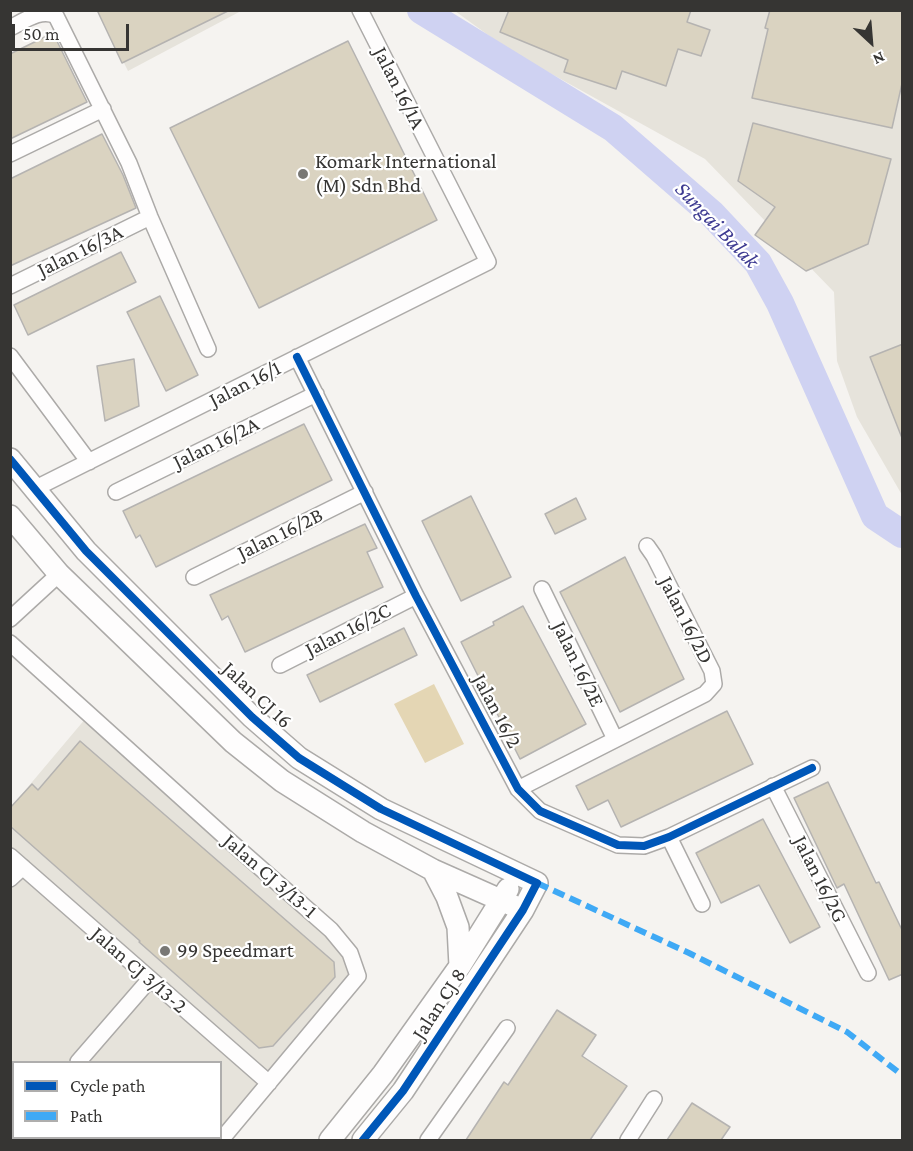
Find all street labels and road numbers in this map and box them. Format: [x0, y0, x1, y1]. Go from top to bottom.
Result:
street label: Jalan 16/1A [368, 43, 430, 133]
street label: Jalan 16/3A [33, 219, 127, 283]
street label: Jalan 16/1 [205, 355, 285, 413]
street label: Jalan 16/2A [169, 411, 263, 475]
street label: Jalan 16/2B [233, 502, 327, 566]
street label: Jalan 16/2D [653, 572, 719, 668]
street label: Jalan 16/2C [301, 598, 395, 662]
street label: Jalan 16/2E [546, 617, 610, 711]
street label: Jalan CJ 16 [217, 656, 297, 734]
street label: Jalan 16/2 [467, 669, 527, 753]
street label: Jalan CJ 3/13-1 [218, 828, 322, 924]
street label: Jalan 16/2G [787, 831, 853, 927]
street label: Jalan CJ 3/13-2 [86, 921, 192, 1019]
street label: Jalan CJ 8 [407, 963, 471, 1045]

